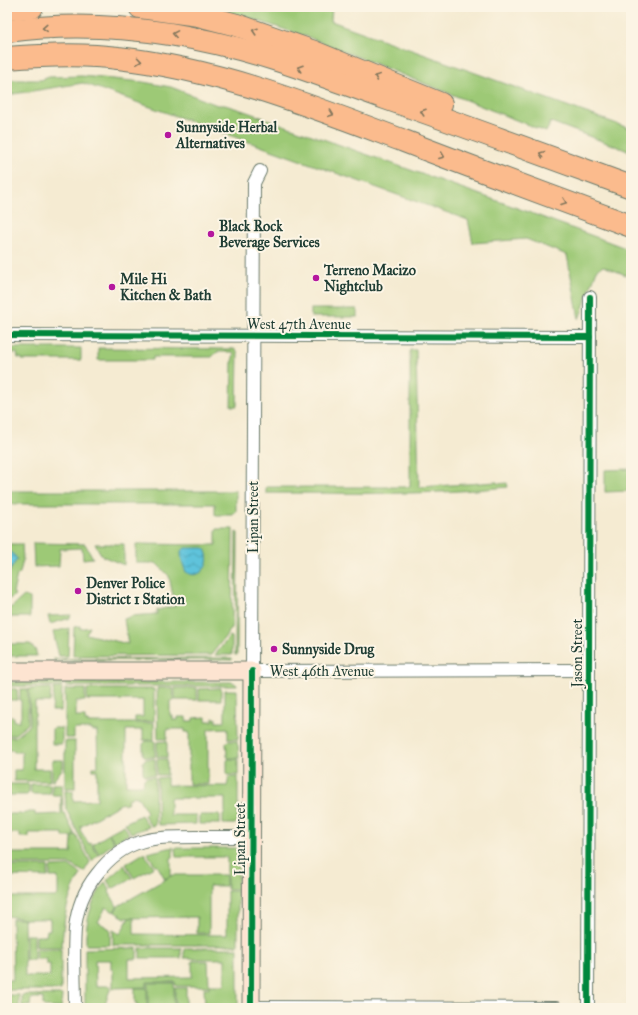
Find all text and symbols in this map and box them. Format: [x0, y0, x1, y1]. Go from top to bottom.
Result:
one-way arrow [42, 23, 48, 32]
one-way arrow [252, 27, 259, 36]
one-way arrow [172, 31, 178, 39]
one-way arrow [136, 56, 142, 65]
one-way arrow [297, 64, 304, 72]
one-way arrow [373, 73, 380, 81]
one-way arrow [419, 108, 426, 116]
one-way arrow [327, 109, 334, 117]
place label: Sunnyside Herbal Alternatives [175, 119, 278, 152]
marker: Sunnyside Herbal Alternatives [163, 130, 173, 140]
one-way arrow [439, 151, 446, 159]
one-way arrow [539, 151, 546, 159]
one-way arrow [561, 197, 568, 205]
place label: Black Rock Beverage Services [219, 218, 320, 252]
marker: Black Rock Beverage Services [206, 229, 216, 239]
place label: Terreno Macizo Nightclub [323, 262, 416, 296]
place label: Mile Hi Kitchen & Bath [120, 271, 212, 304]
marker: Terreno Macizo Nightclub [311, 273, 321, 283]
marker: Mile Hi Kitchen & Bath [107, 282, 117, 292]
street label: West 47th Avenue [247, 316, 351, 333]
street label: Lipan Street [245, 481, 262, 553]
place label: Denver Police District 1 Station [86, 575, 185, 608]
marker: Denver Police District 1 Station [73, 586, 83, 596]
street label: Jason Street [569, 619, 587, 689]
place label: Sunnyside Drug [282, 641, 375, 659]
marker: Sunnyside Drug [269, 644, 279, 654]
street label: West 46th Avenue [270, 663, 374, 680]
street label: Lipan Street [232, 803, 249, 875]

